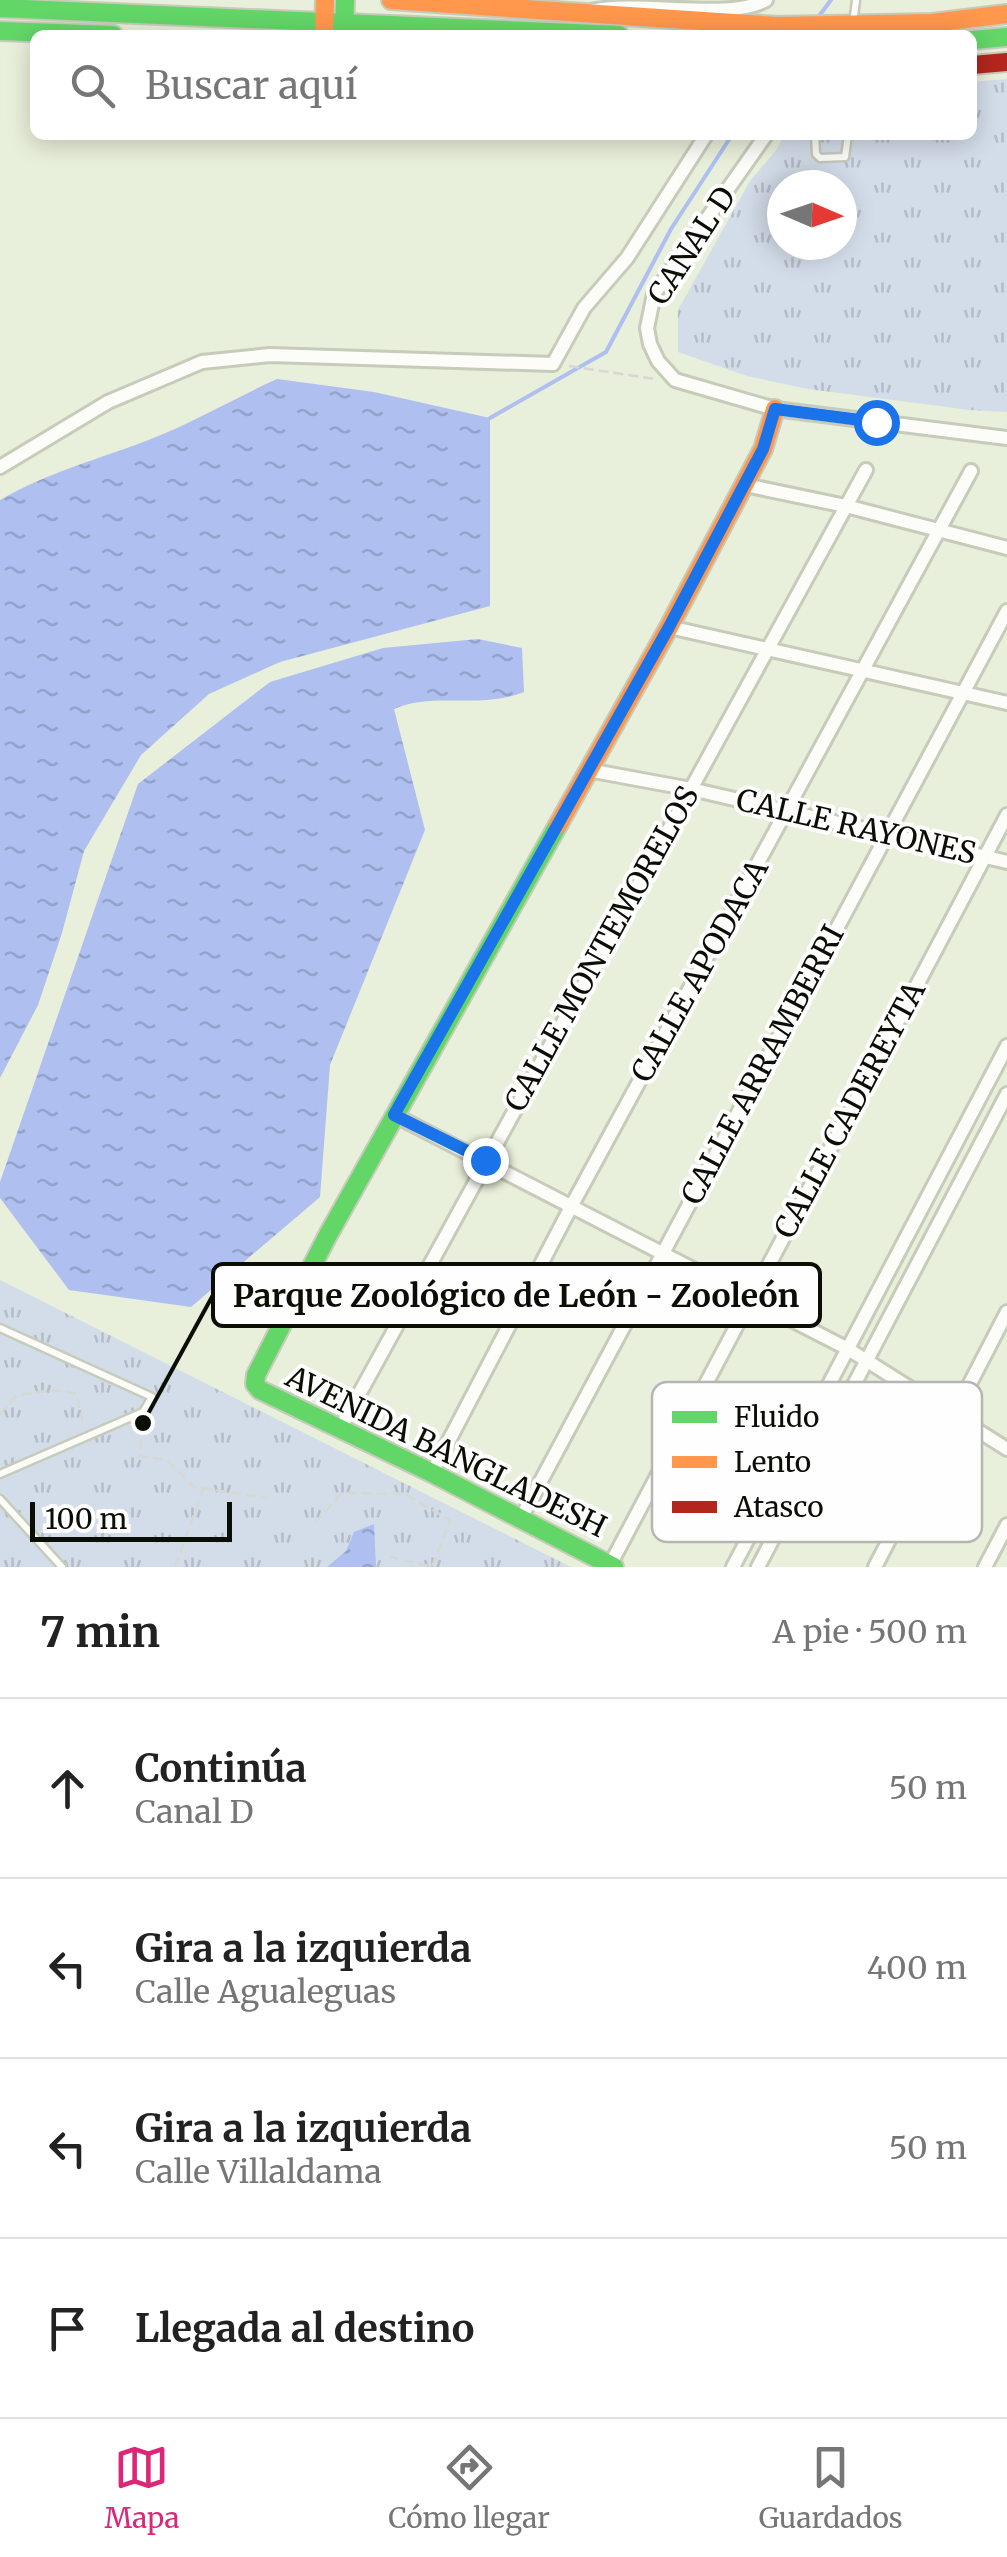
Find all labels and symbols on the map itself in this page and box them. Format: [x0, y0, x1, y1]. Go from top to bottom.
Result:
north arrow [767, 170, 857, 260]
street label: CANAL D [639, 179, 743, 312]
route start [854, 400, 900, 446]
street label: CALLE MONTEMORELOS [496, 779, 707, 1118]
street label: CALLE RAYONES [733, 780, 980, 872]
street label: CALLE APODACA [622, 852, 776, 1088]
street label: CALLE ARRAMBERRI [672, 918, 852, 1211]
street label: CALLE CADEREYTA [765, 974, 933, 1245]
route end [463, 1138, 509, 1184]
callout: Parque Zoológico de León - Zooleón [213, 1264, 820, 1326]
text: Parque Zoológico de León - Zooleón [233, 1276, 800, 1316]
street label: AVENIDA BANGLADESH [279, 1356, 613, 1545]
legend [652, 1382, 982, 1542]
text: Fluido [734, 1399, 819, 1435]
text: Lento [734, 1444, 811, 1480]
text: Atasco [733, 1489, 823, 1525]
scale bar [30, 1497, 232, 1542]

